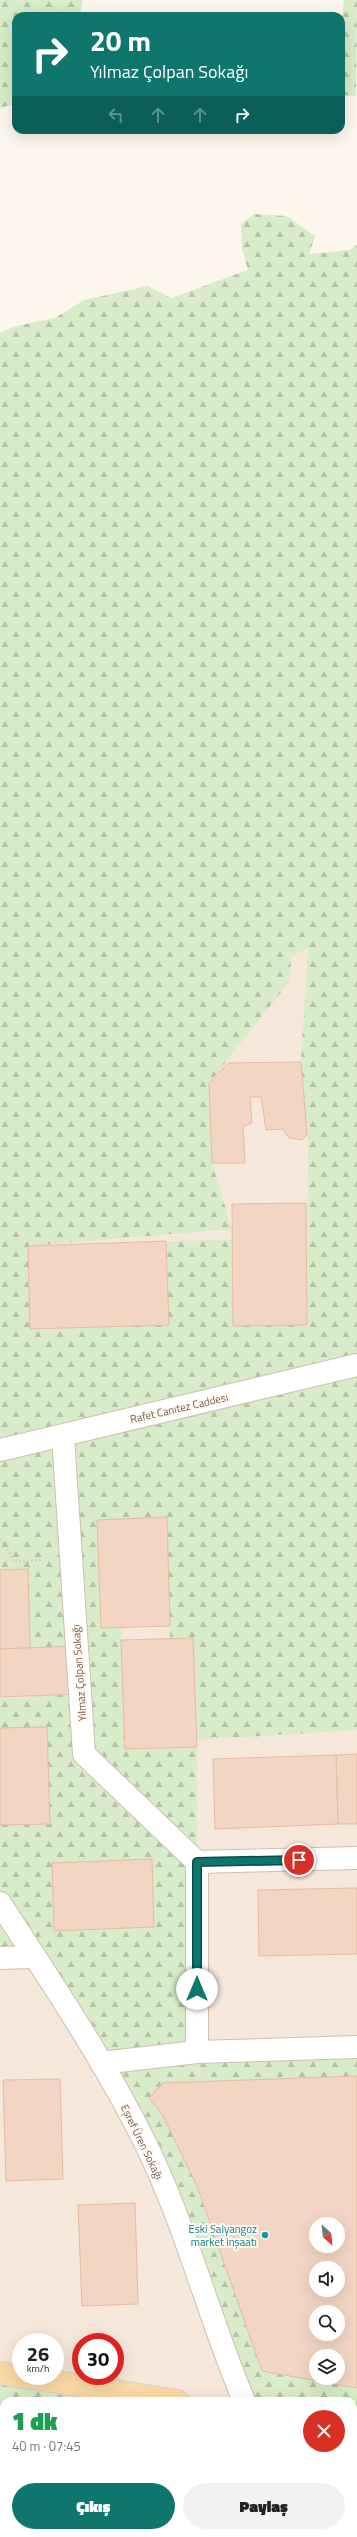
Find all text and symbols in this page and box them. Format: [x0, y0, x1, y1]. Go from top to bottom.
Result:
text: 20 m [90, 19, 151, 62]
icon: right [24, 28, 76, 80]
text: Yılmaz Çolpan Sokağı [90, 58, 248, 85]
icon: left [105, 104, 127, 126]
icon: ahead [147, 104, 169, 126]
icon: ahead [189, 104, 211, 126]
icon: right [231, 104, 253, 126]
street label: Rafet Canıtez Caddesi [128, 1389, 230, 1427]
street label: Yılmaz Çolpan Sokağı [68, 1624, 90, 1722]
pin [282, 1843, 316, 1877]
icon: arrive [288, 1849, 310, 1871]
position arrow [176, 1968, 218, 2010]
street label: Eşref Üren Sokağı [117, 2102, 167, 2182]
north arrow [309, 2217, 345, 2253]
map controls [309, 2217, 345, 2385]
place label: Eski Salyangoz market inşaatı [189, 2221, 257, 2250]
marker: Eski Salyangoz market inşaatı [260, 2230, 270, 2240]
button: sound [309, 2261, 345, 2297]
button: search [309, 2305, 345, 2341]
speed limit sign: 30 [72, 2333, 124, 2385]
text: 26 [27, 2338, 49, 2369]
button: layers [309, 2349, 345, 2385]
text: km/h [27, 2361, 49, 2376]
text: 1 dk [12, 2403, 57, 2439]
button: close [303, 2410, 345, 2452]
text: 40 m · 07:45 [12, 2436, 81, 2456]
button: Çıkış [12, 2483, 175, 2529]
button: Paylaş [183, 2483, 345, 2529]

